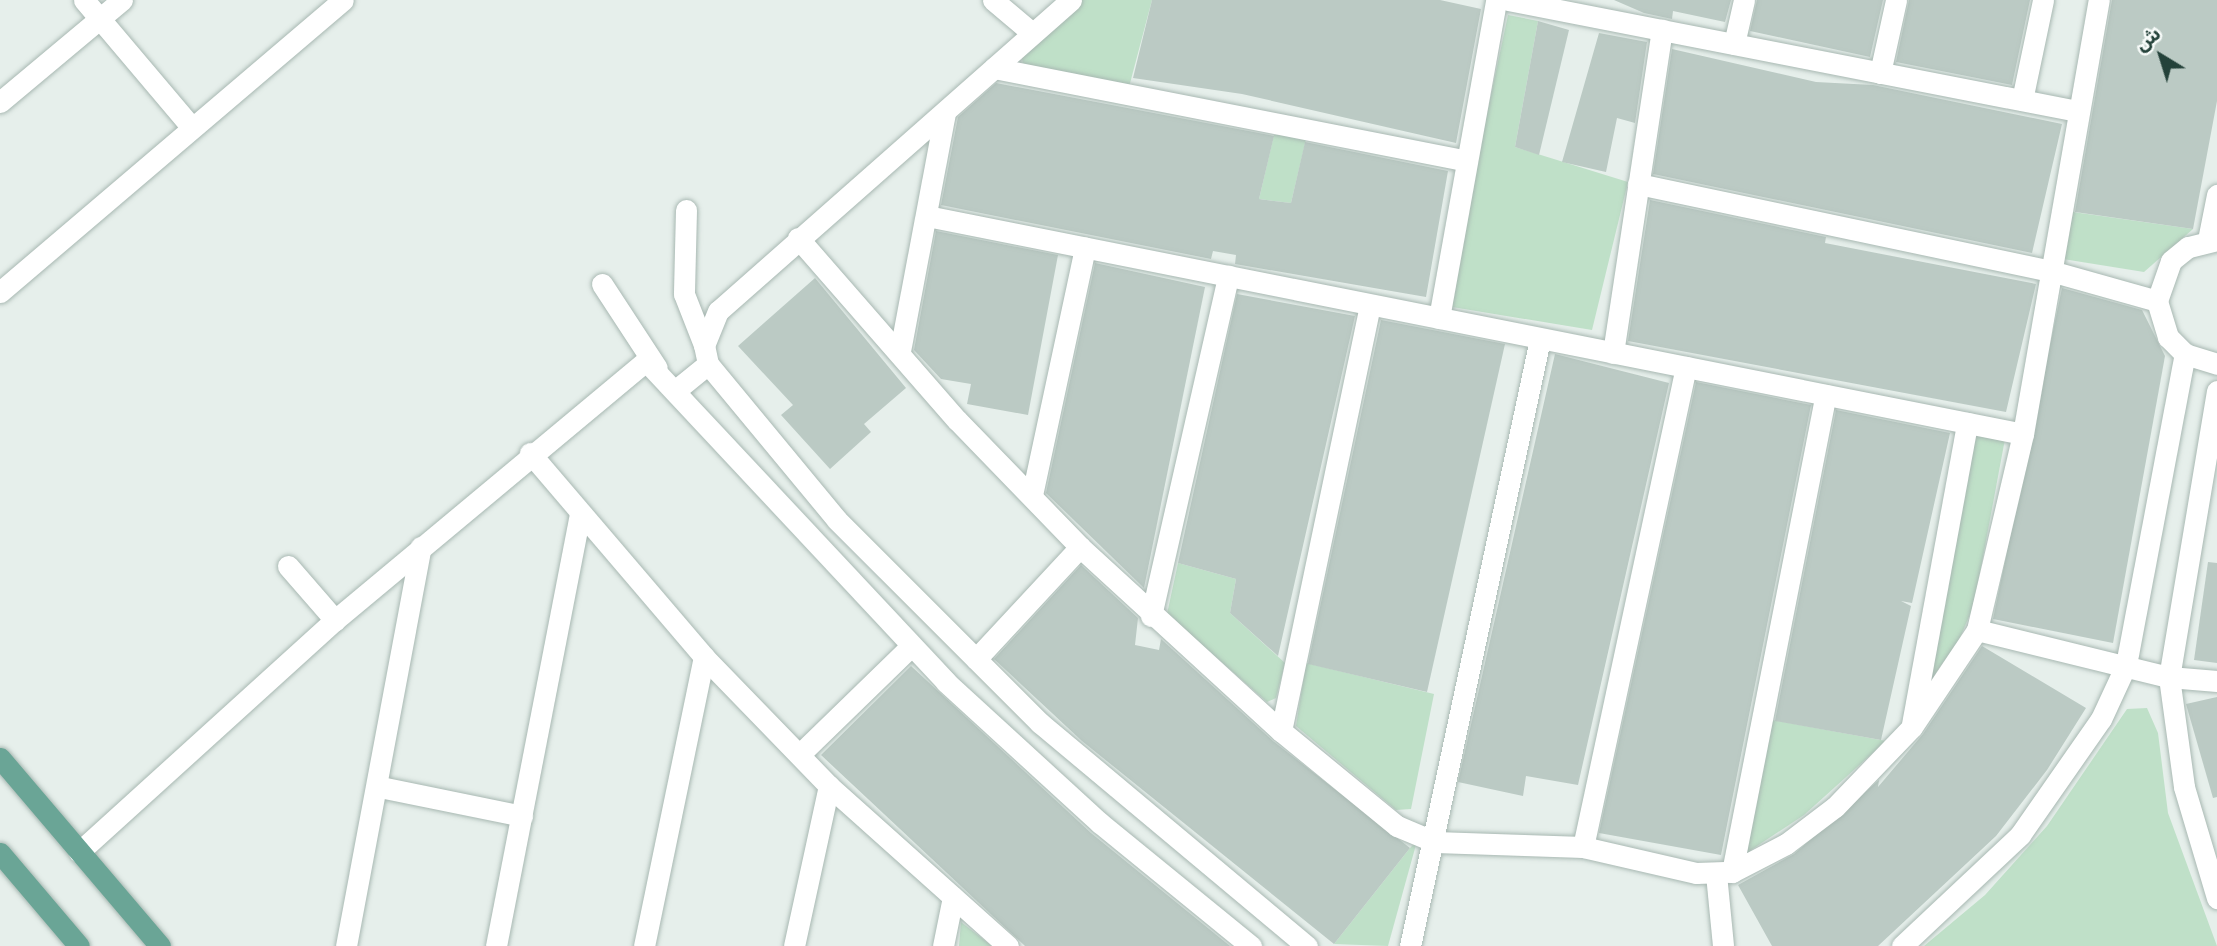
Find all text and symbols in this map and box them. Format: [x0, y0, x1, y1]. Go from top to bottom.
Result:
north arrow [2126, 21, 2196, 91]
text: ش [2131, 23, 2165, 56]

